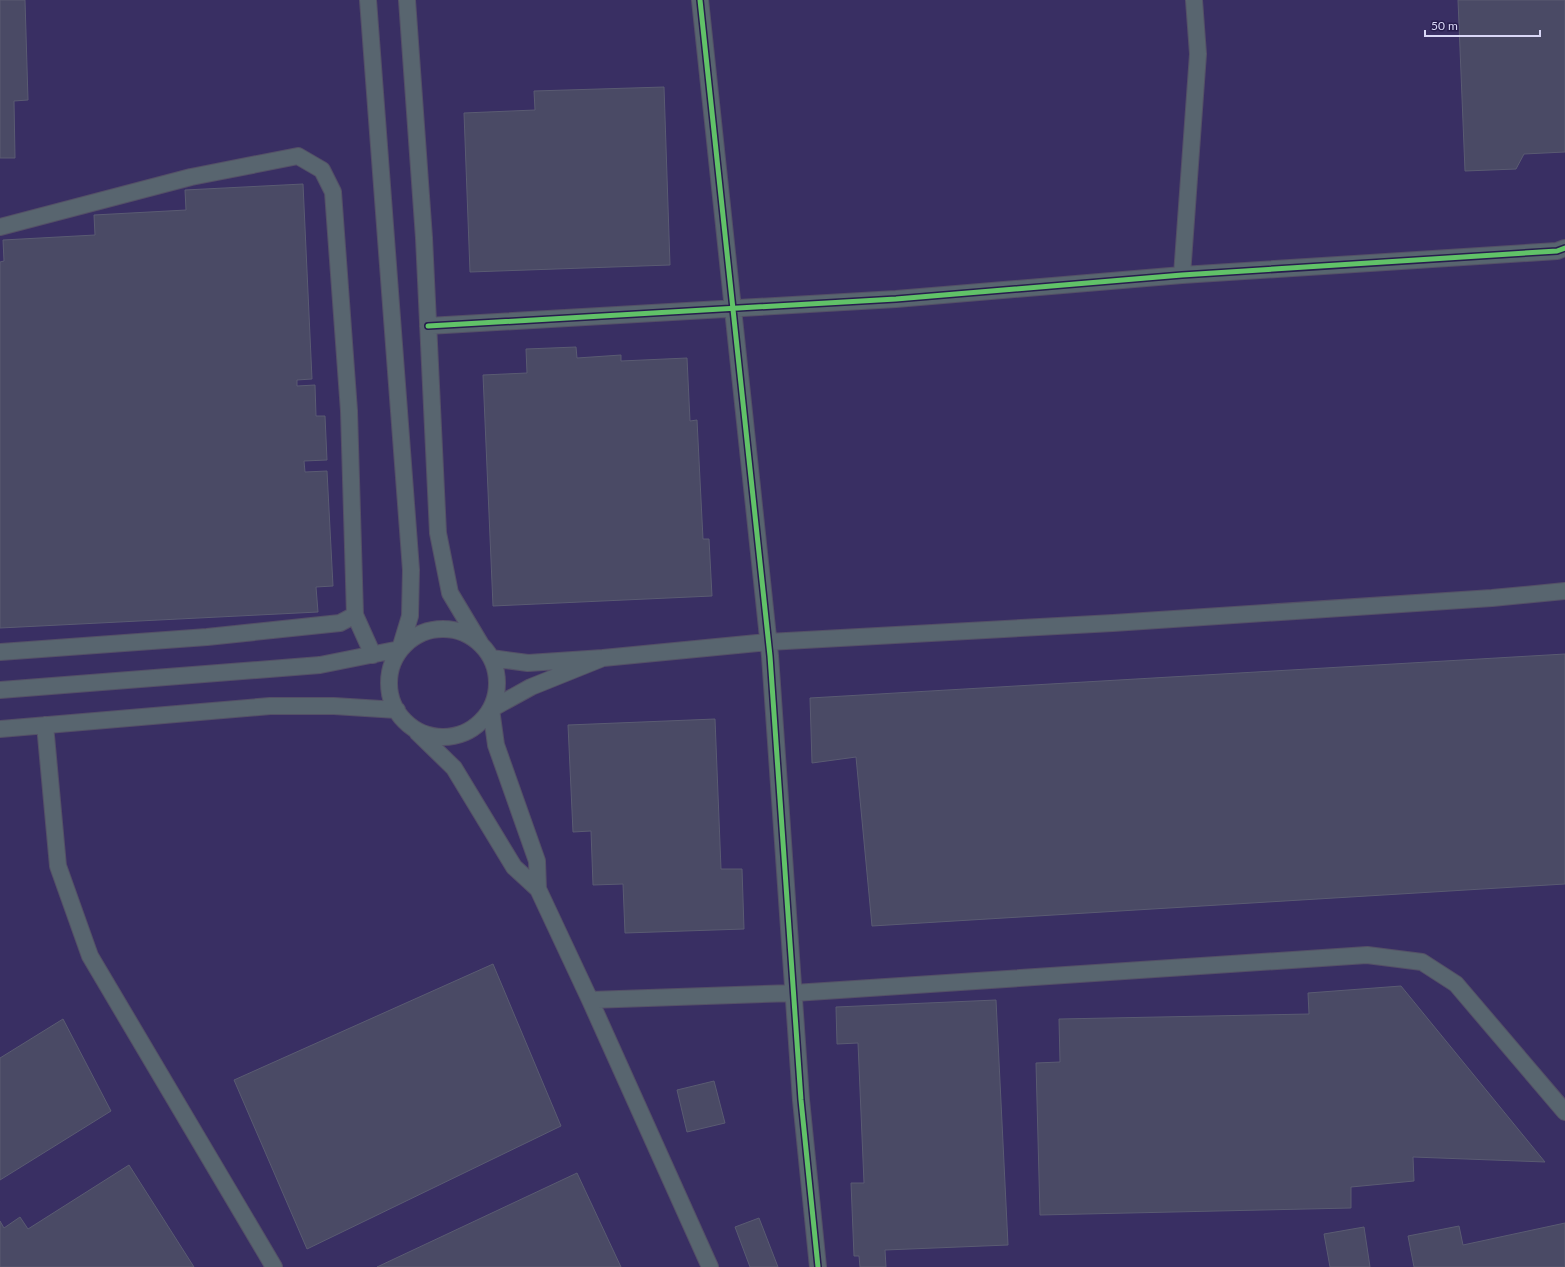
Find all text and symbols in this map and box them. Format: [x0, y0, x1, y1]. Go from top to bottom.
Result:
scale bar [1425, 12, 1540, 38]
text: 50 m [1431, 18, 1458, 33]

